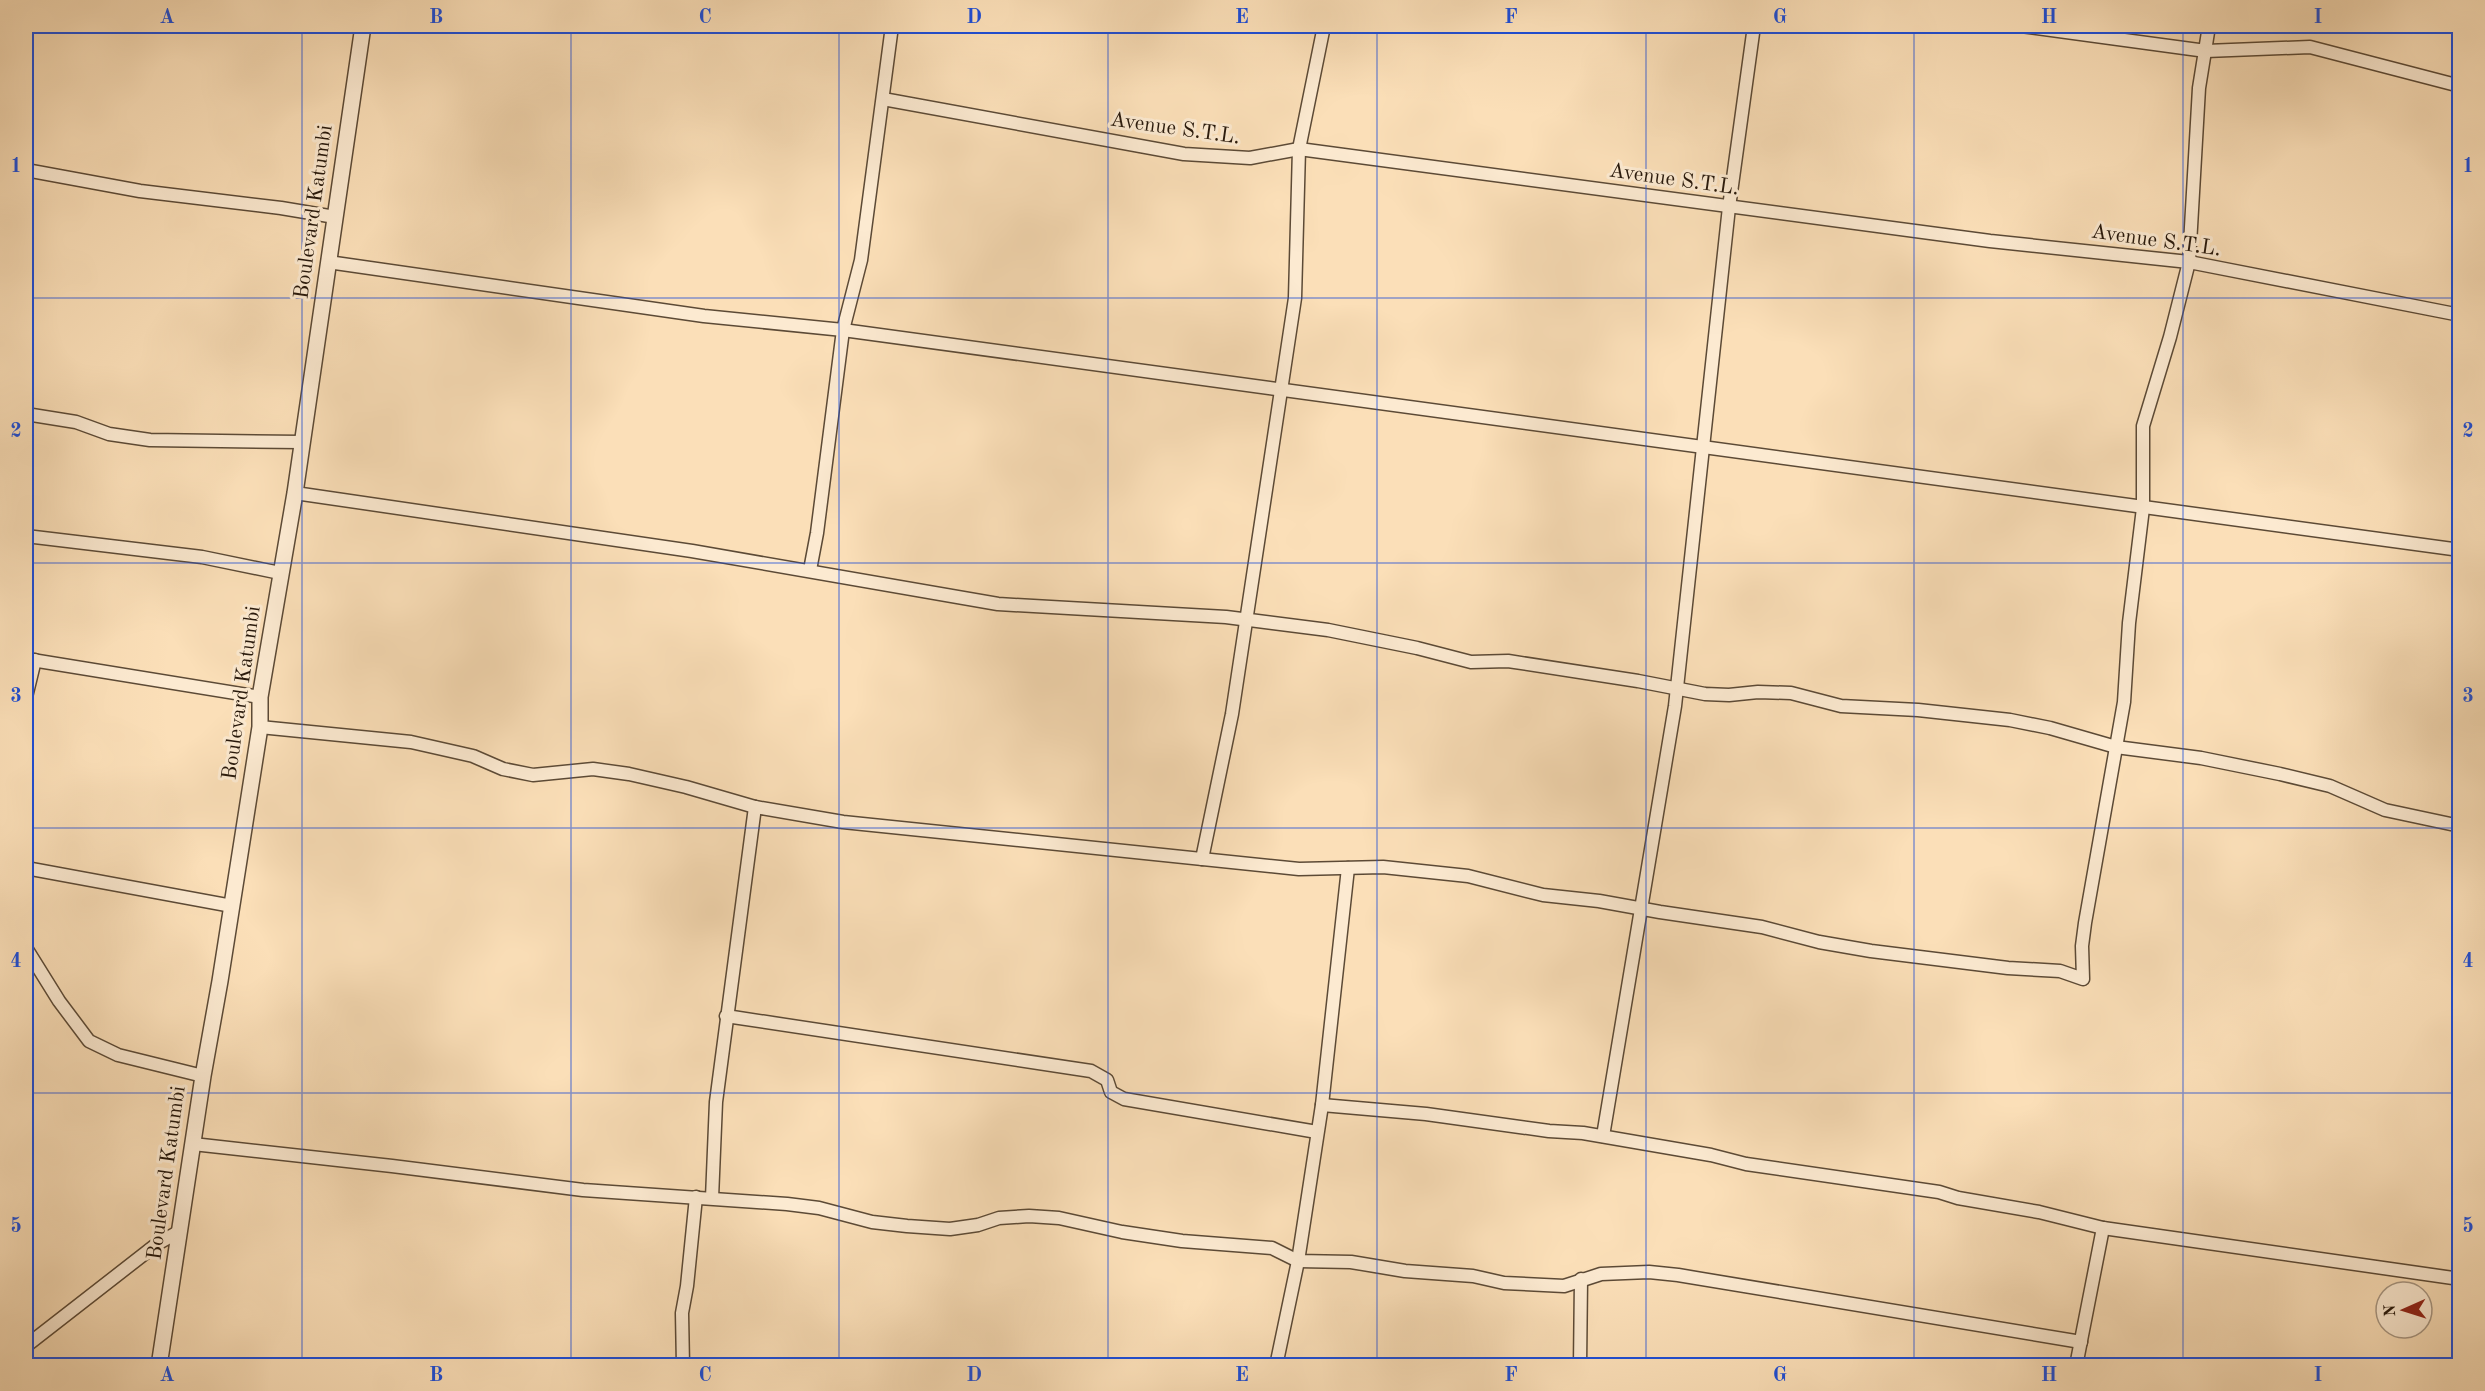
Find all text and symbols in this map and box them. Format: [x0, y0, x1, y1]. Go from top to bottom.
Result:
text: A [159, 8, 175, 28]
text: B [429, 8, 443, 28]
text: C [698, 8, 712, 28]
text: D [966, 8, 982, 28]
text: E [1235, 8, 1249, 28]
text: F [1504, 8, 1518, 28]
text: G [1773, 8, 1787, 28]
text: H [2041, 8, 2057, 28]
text: I [2314, 8, 2322, 28]
street label: Avenue S.T.L. [1109, 109, 1241, 149]
street label: Boulevard Katumbi [291, 124, 337, 300]
text: 1 [10, 157, 22, 177]
text: 1 [2462, 157, 2474, 177]
street label: Avenue S.T.L. [1608, 160, 1740, 200]
street label: Avenue S.T.L. [2090, 221, 2222, 261]
text: 2 [10, 422, 22, 442]
text: 2 [2462, 422, 2474, 442]
street label: Boulevard Katumbi [219, 605, 265, 781]
text: 3 [10, 687, 22, 707]
text: 3 [2462, 687, 2474, 707]
text: 4 [10, 952, 22, 972]
text: 4 [2462, 952, 2474, 972]
street label: Boulevard Katumbi [144, 1085, 190, 1261]
text: 5 [10, 1216, 22, 1237]
text: 5 [2462, 1216, 2474, 1237]
north arrow [2374, 1280, 2434, 1340]
text: N [2383, 1303, 2399, 1317]
text: A [159, 1366, 175, 1386]
text: B [429, 1366, 443, 1386]
text: C [698, 1366, 712, 1386]
text: D [966, 1366, 982, 1386]
text: E [1235, 1366, 1249, 1386]
text: F [1504, 1366, 1518, 1386]
text: G [1773, 1366, 1787, 1386]
text: H [2041, 1366, 2057, 1386]
text: I [2314, 1366, 2322, 1386]

